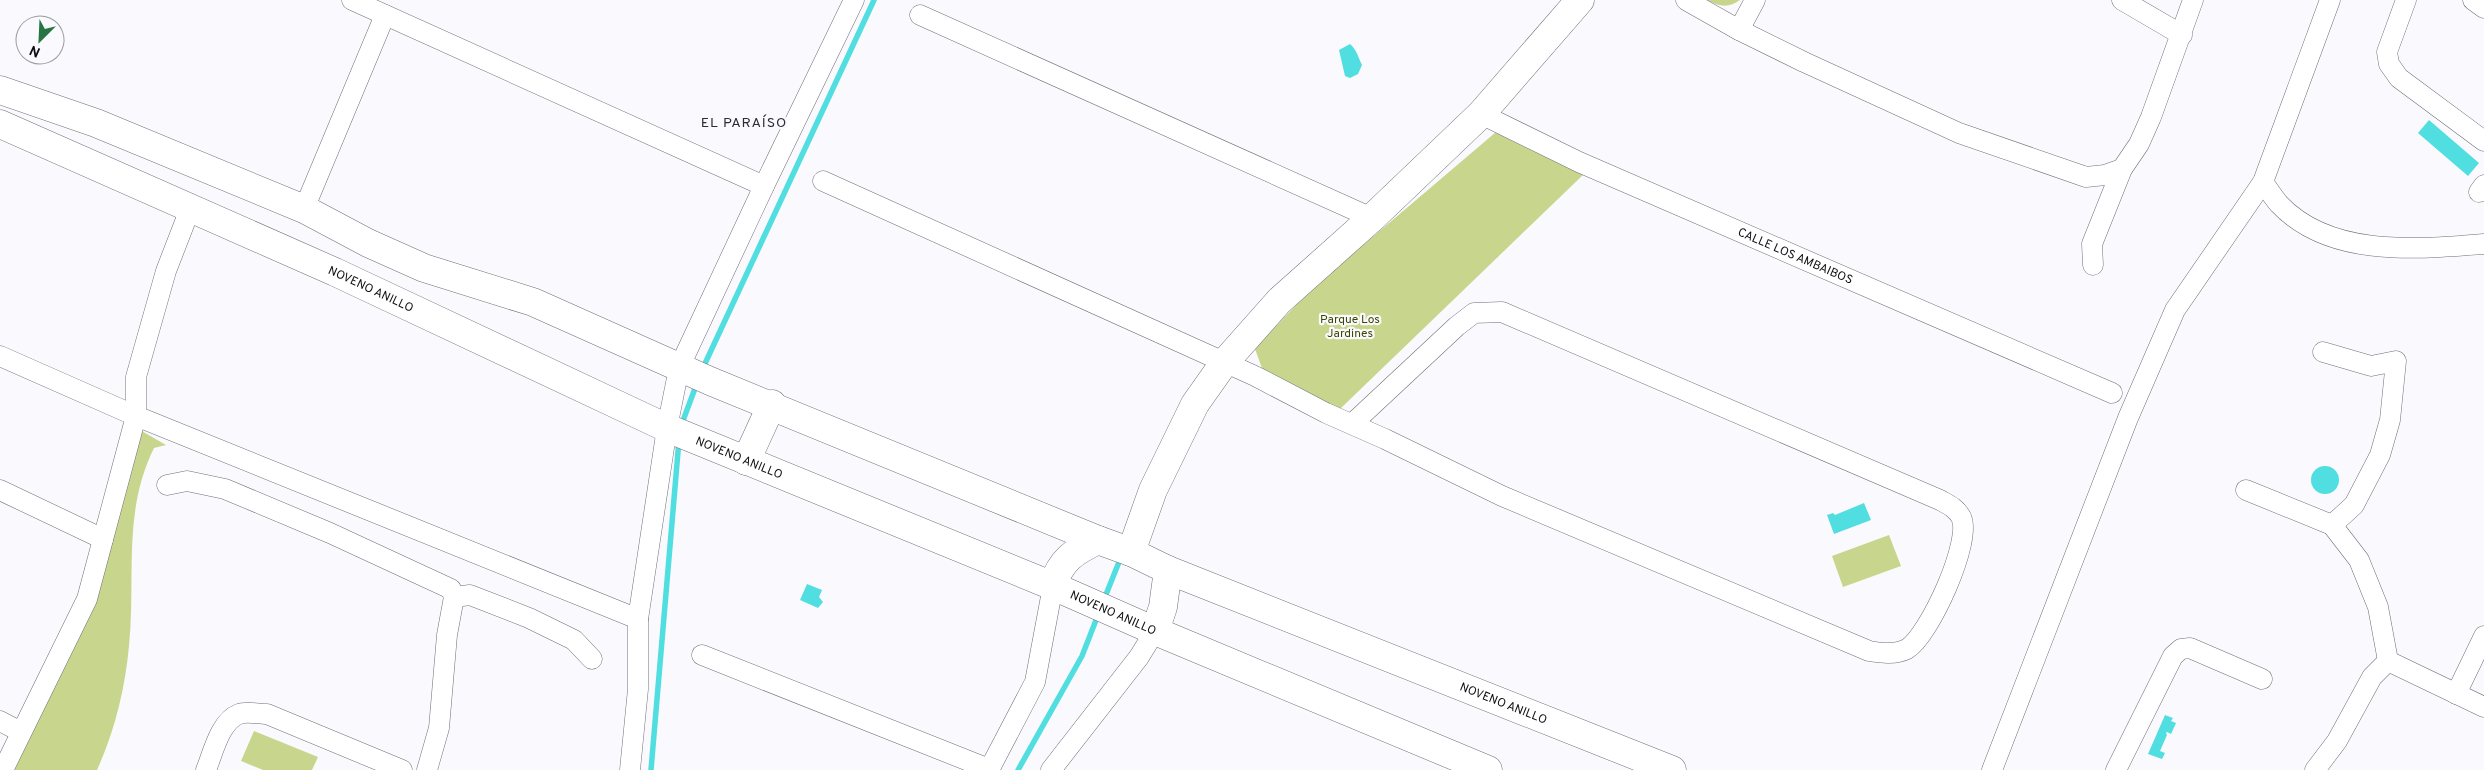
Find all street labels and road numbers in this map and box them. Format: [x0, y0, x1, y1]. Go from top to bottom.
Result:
street label: CALLE LOS AMBAIBOS [1735, 225, 1855, 289]
street label: NOVENO ANILLO [325, 263, 416, 317]
street label: NOVENO ANILLO [693, 433, 785, 483]
street label: NOVENO ANILLO [1067, 587, 1159, 640]
street label: NOVENO ANILLO [1457, 680, 1549, 729]

